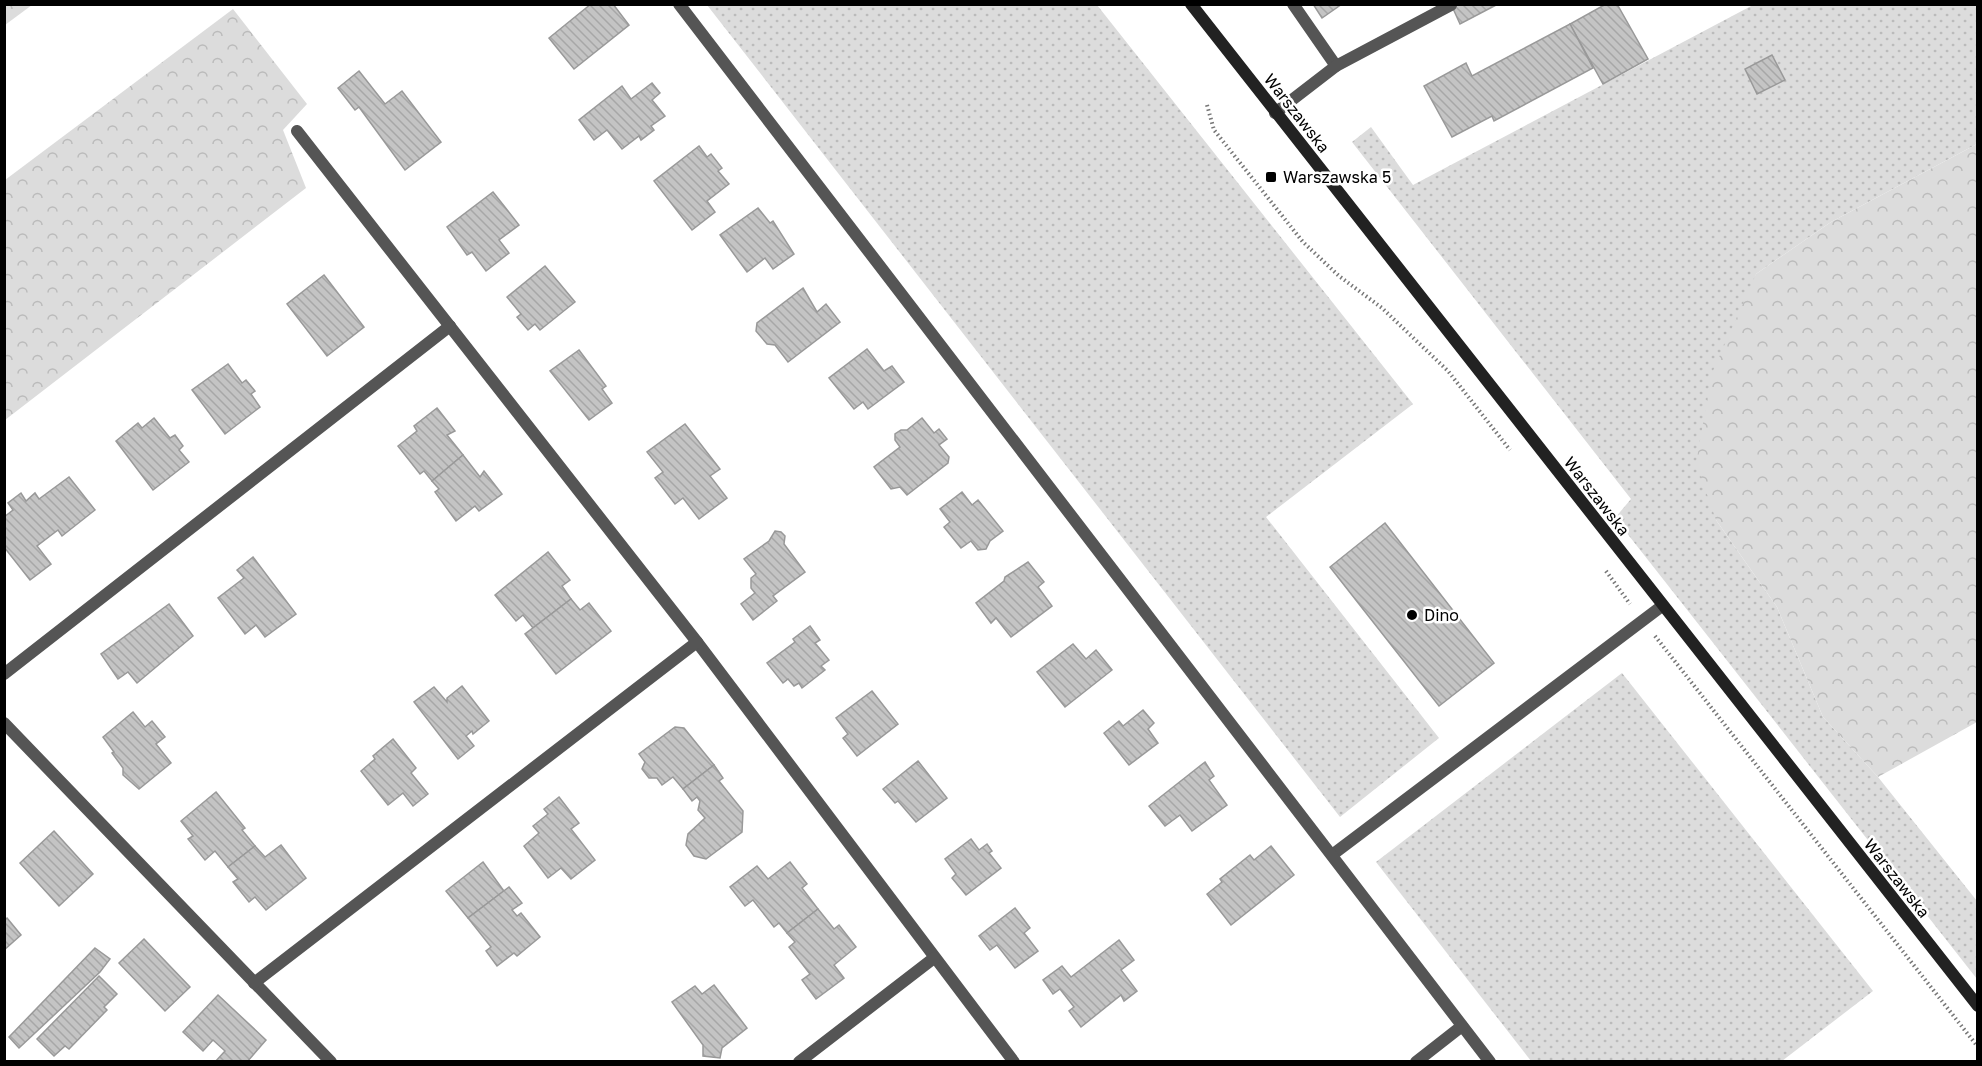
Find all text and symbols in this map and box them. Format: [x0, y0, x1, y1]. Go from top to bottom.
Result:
street label: Warszawska [1260, 69, 1334, 157]
place label: Warszawska 5 [1283, 167, 1391, 187]
marker: Warszawska 5 [1264, 170, 1278, 184]
street label: Warszawska [1560, 452, 1634, 540]
place label: Dino [1424, 605, 1459, 625]
marker: Dino [1405, 608, 1419, 622]
street label: Warszawska [1860, 834, 1934, 922]

